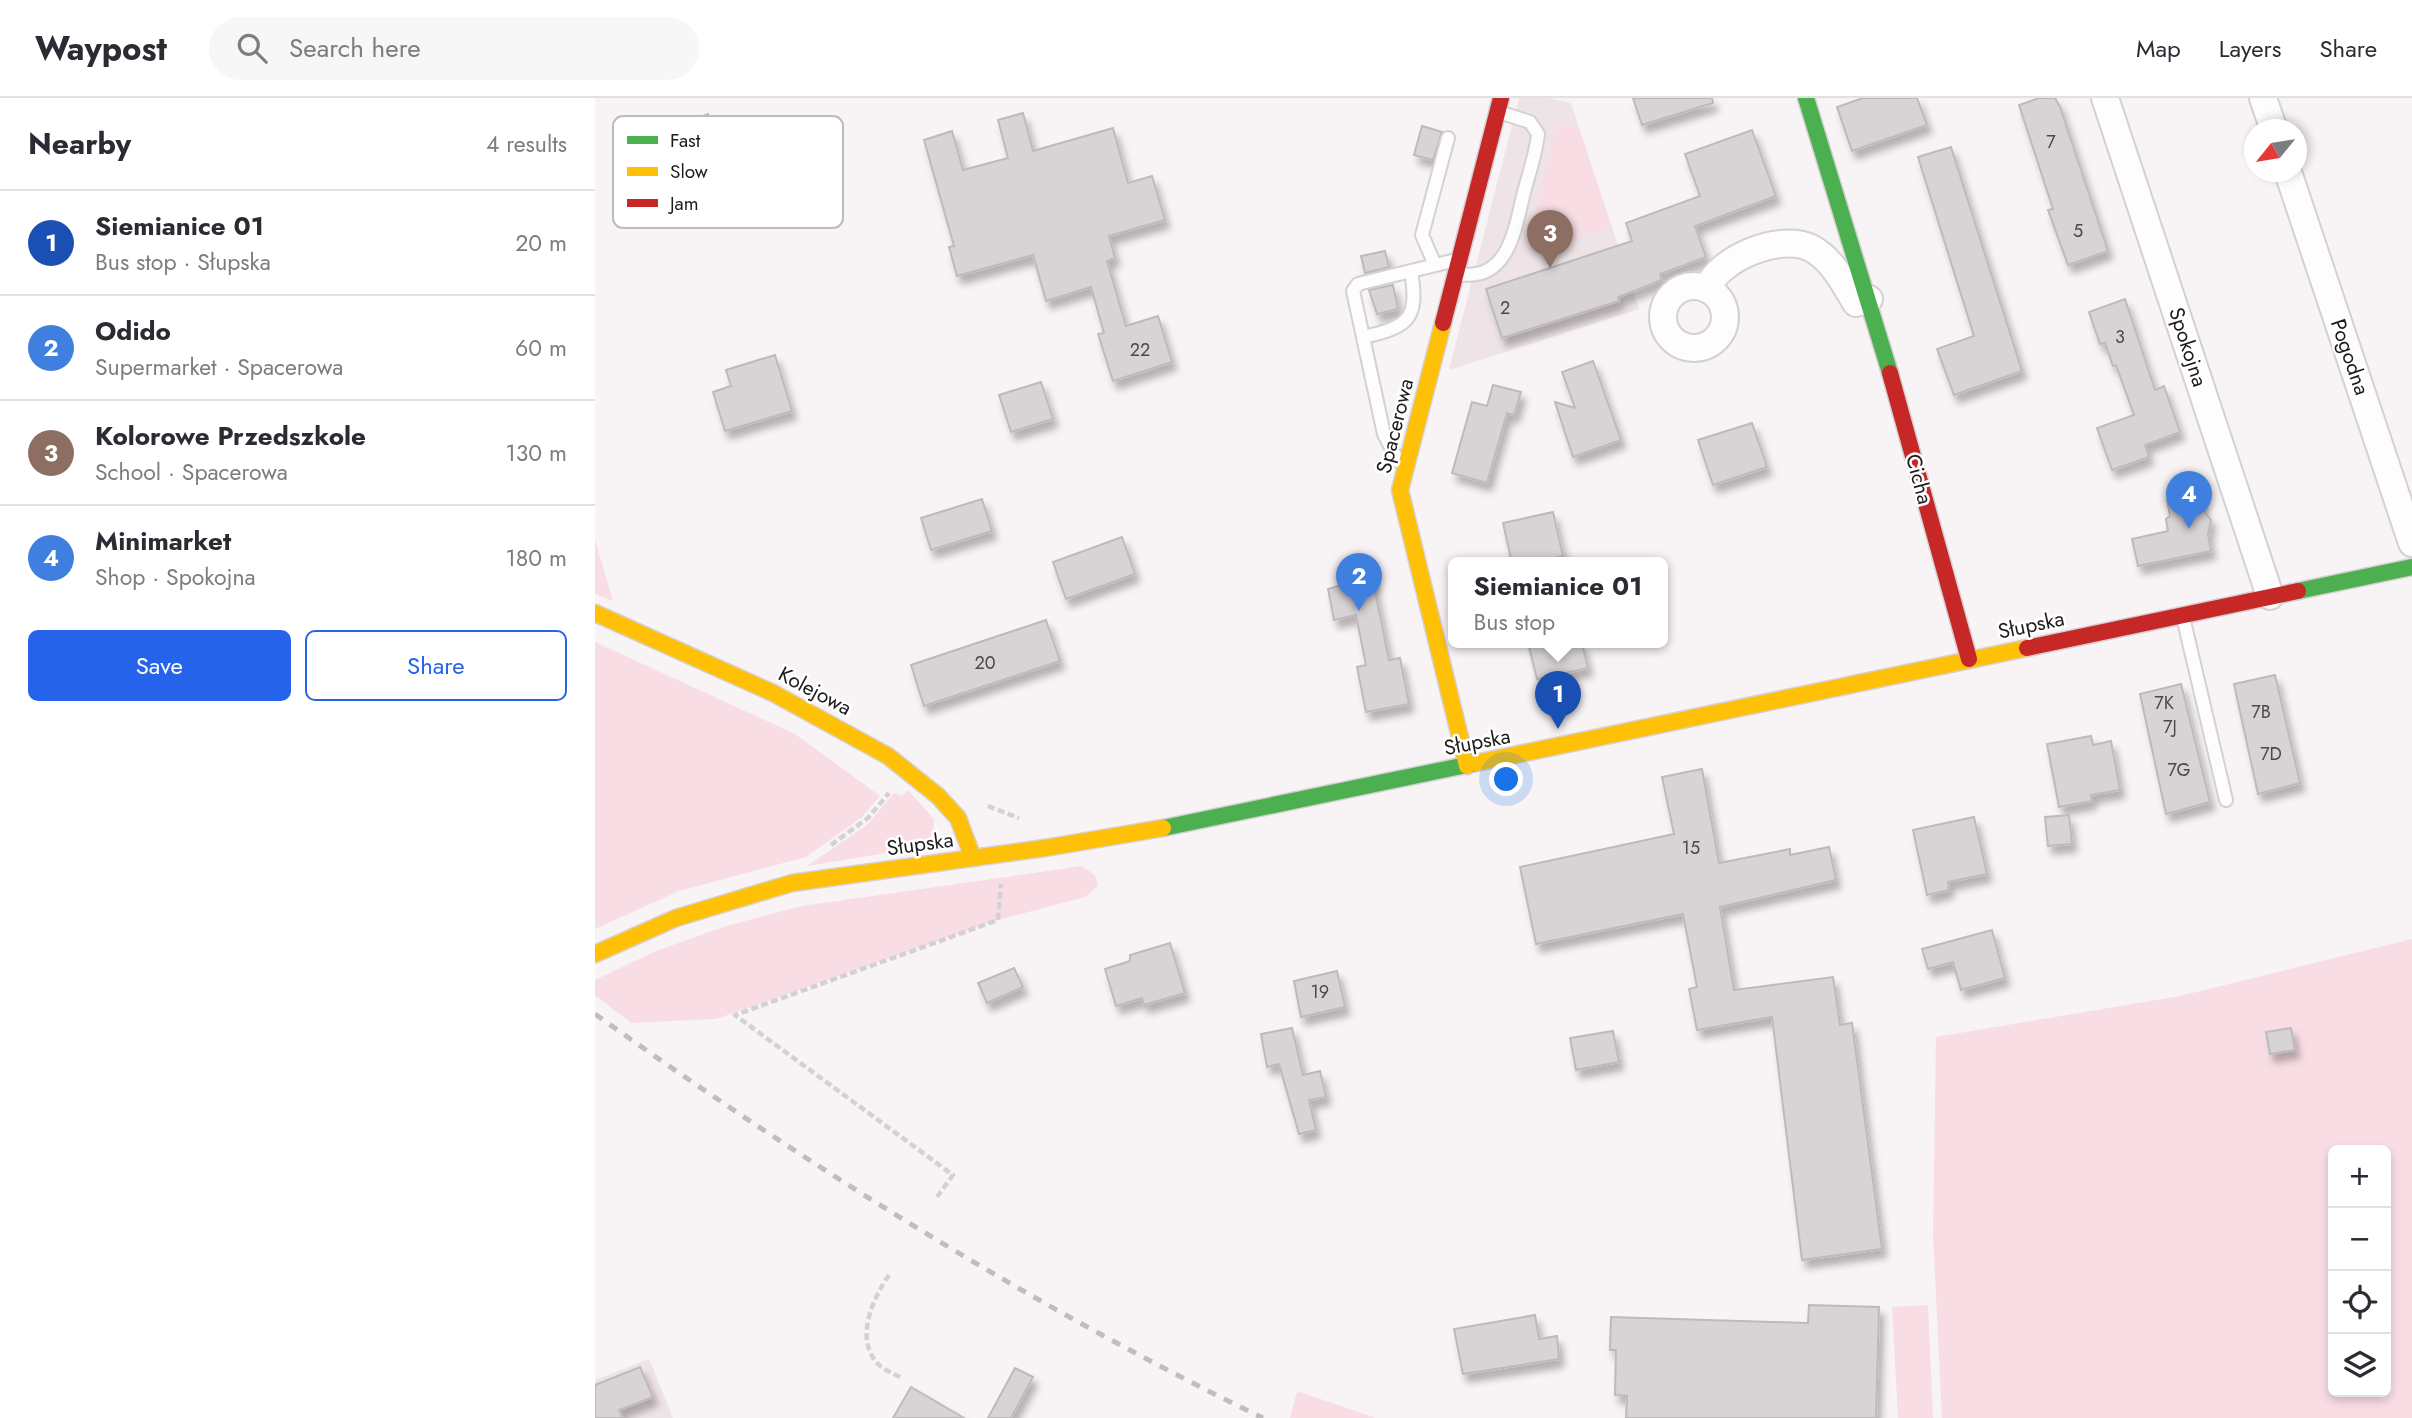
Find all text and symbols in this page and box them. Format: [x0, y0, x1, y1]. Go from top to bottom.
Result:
search box [209, 17, 699, 80]
text: Waypost [35, 25, 167, 72]
icon: search [233, 29, 271, 67]
text: Search here [289, 29, 421, 67]
text: Map [2136, 31, 2181, 66]
text: Layers [2219, 31, 2281, 66]
text: Share [2319, 31, 2377, 66]
legend [613, 116, 843, 228]
north arrow [2244, 119, 2307, 182]
text: Nearby [28, 122, 131, 165]
text: 4 results [486, 127, 567, 161]
text: Fast [670, 127, 701, 154]
house number: 7 [2046, 129, 2056, 155]
text: Slow [670, 158, 708, 185]
text: Jam [667, 190, 699, 217]
text: Siemianice 01 [95, 207, 264, 245]
pin: 3 [1527, 210, 1573, 268]
house number: 5 [2073, 218, 2083, 244]
text: 1 [45, 226, 57, 260]
text: 20 m [515, 226, 567, 260]
text: Bus stop · Słupska [95, 245, 271, 279]
house number: 2 [1500, 295, 1510, 321]
street label: Spokojna [2161, 304, 2215, 390]
text: Odido [95, 312, 171, 350]
street label: Pogodna [2323, 315, 2377, 399]
house number: 3 [2115, 324, 2125, 350]
text: 2 [43, 331, 59, 365]
text: 60 m [515, 331, 567, 365]
house number: 22 [1130, 337, 1150, 363]
text: Supermarket · Spacerowa [95, 350, 343, 384]
street label: Spacerowa [1369, 375, 1421, 477]
text: Kolorowe Przedszkole [95, 417, 366, 455]
text: 3 [44, 436, 58, 470]
text: 130 m [505, 436, 567, 470]
street label: Cicha [1898, 450, 1940, 508]
text: School · Spacerowa [95, 455, 288, 489]
pin: 4 [2166, 471, 2212, 529]
text: Minimarket [95, 522, 231, 560]
text: 4 [43, 541, 59, 575]
text: 180 m [505, 541, 567, 575]
pin: 2 [1336, 553, 1382, 611]
popup [1448, 557, 1668, 648]
text: Shop · Spokojna [95, 560, 256, 594]
text: Siemianice 01 [1474, 567, 1642, 605]
street label: Słupska [1995, 603, 2067, 647]
text: Bus stop [1474, 605, 1555, 639]
button: Save [28, 630, 291, 701]
button: Share [305, 630, 567, 701]
house number: 20 [974, 650, 996, 676]
street label: Kolejowa [773, 659, 857, 723]
pin: 1 [1535, 671, 1581, 729]
house number: 7K [2154, 690, 2175, 716]
house number: 7B [2251, 699, 2271, 725]
house number: 7J [2163, 714, 2177, 740]
street label: Słupska [1441, 721, 1513, 763]
house number: 7D [2260, 741, 2282, 767]
house number: 7G [2167, 757, 2191, 783]
your location [1489, 762, 1523, 796]
street label: Słupska [885, 824, 955, 864]
house number: 15 [1682, 835, 1700, 861]
house number: 19 [1311, 979, 1329, 1005]
map controls [2328, 1145, 2391, 1397]
button: + [2328, 1145, 2391, 1208]
button: − [2328, 1208, 2391, 1271]
button: locate [2328, 1271, 2391, 1334]
button: layers [2328, 1334, 2391, 1397]

